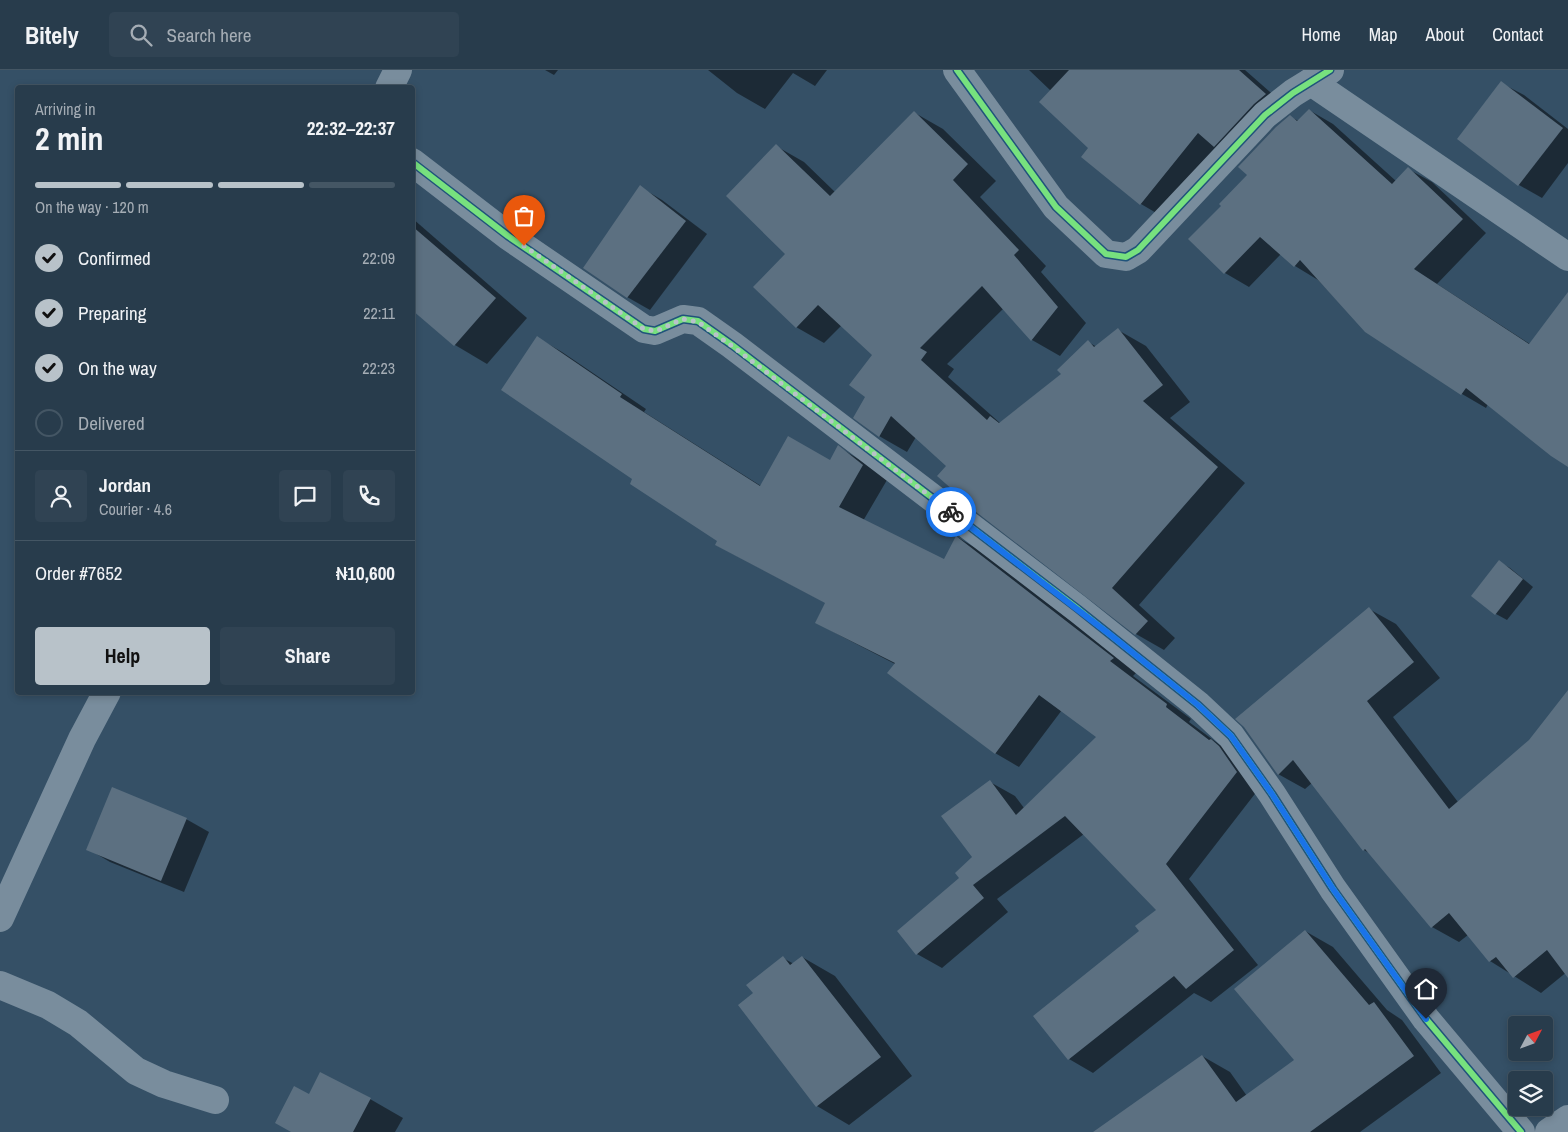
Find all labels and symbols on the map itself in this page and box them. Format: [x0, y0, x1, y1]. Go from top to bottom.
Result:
pin [503, 195, 545, 246]
courier [926, 487, 976, 537]
pin [1405, 968, 1447, 1019]
north arrow [1508, 1016, 1552, 1061]

